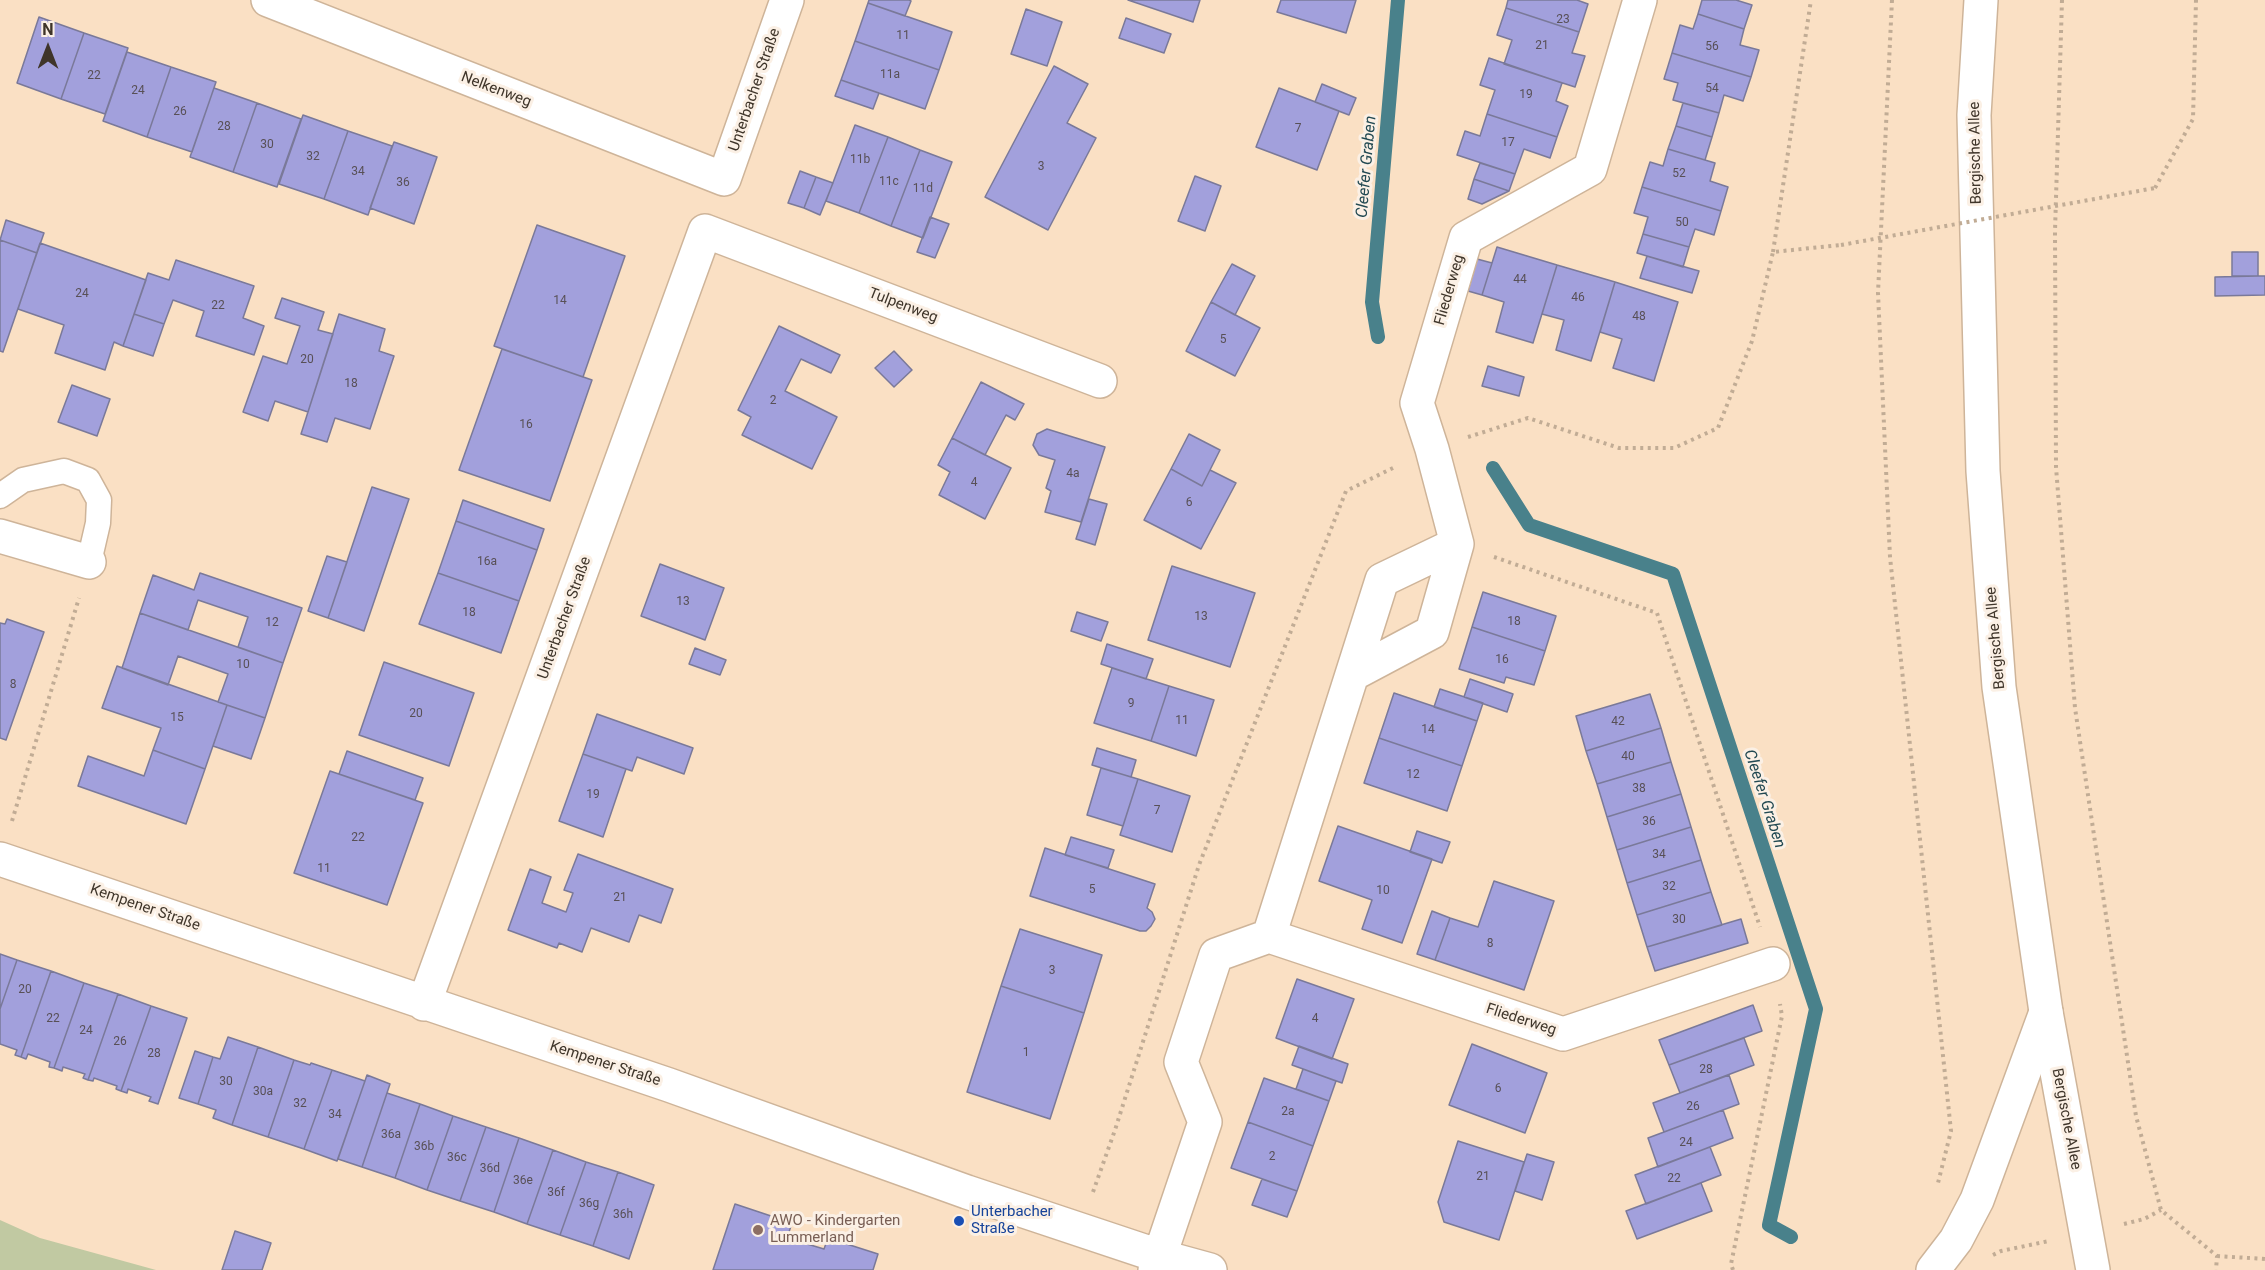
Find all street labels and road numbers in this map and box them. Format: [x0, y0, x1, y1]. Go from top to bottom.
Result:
street label: Unterbacher Straße [725, 26, 785, 154]
street label: Nelkenweg [458, 68, 534, 112]
street label: Bergische Allee [1966, 101, 1986, 205]
street label: Fliederweg [1431, 253, 1469, 327]
street label: Tulpenweg [866, 285, 940, 327]
street label: Unterbacher Straße [534, 554, 596, 682]
street label: Bergische Allee [1983, 586, 2009, 690]
street label: Kempener Straße [88, 881, 202, 935]
street label: Fliederweg [1484, 1000, 1558, 1040]
street label: Kempener Straße [547, 1038, 663, 1090]
street label: Bergische Allee [2047, 1067, 2085, 1171]

